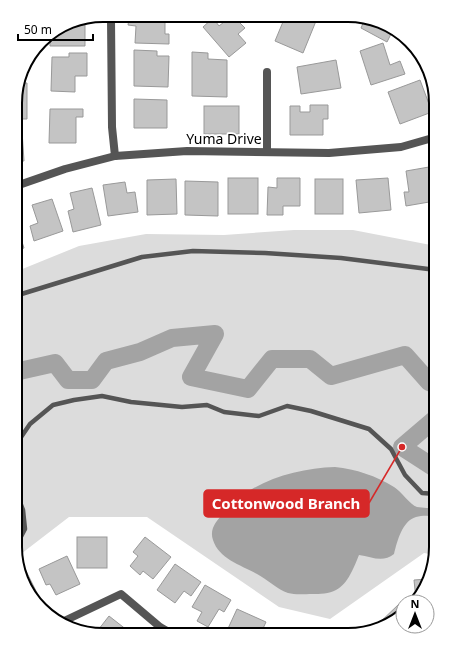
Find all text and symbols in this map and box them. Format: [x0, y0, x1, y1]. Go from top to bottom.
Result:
scale bar [18, 16, 93, 42]
text: 50 m [24, 21, 52, 38]
street label: Yuma Drive [186, 129, 262, 148]
callout: Cottonwood Branch [204, 490, 369, 517]
text: Cottonwood Branch [212, 493, 360, 513]
north arrow [395, 594, 435, 634]
text: N [411, 596, 419, 611]

